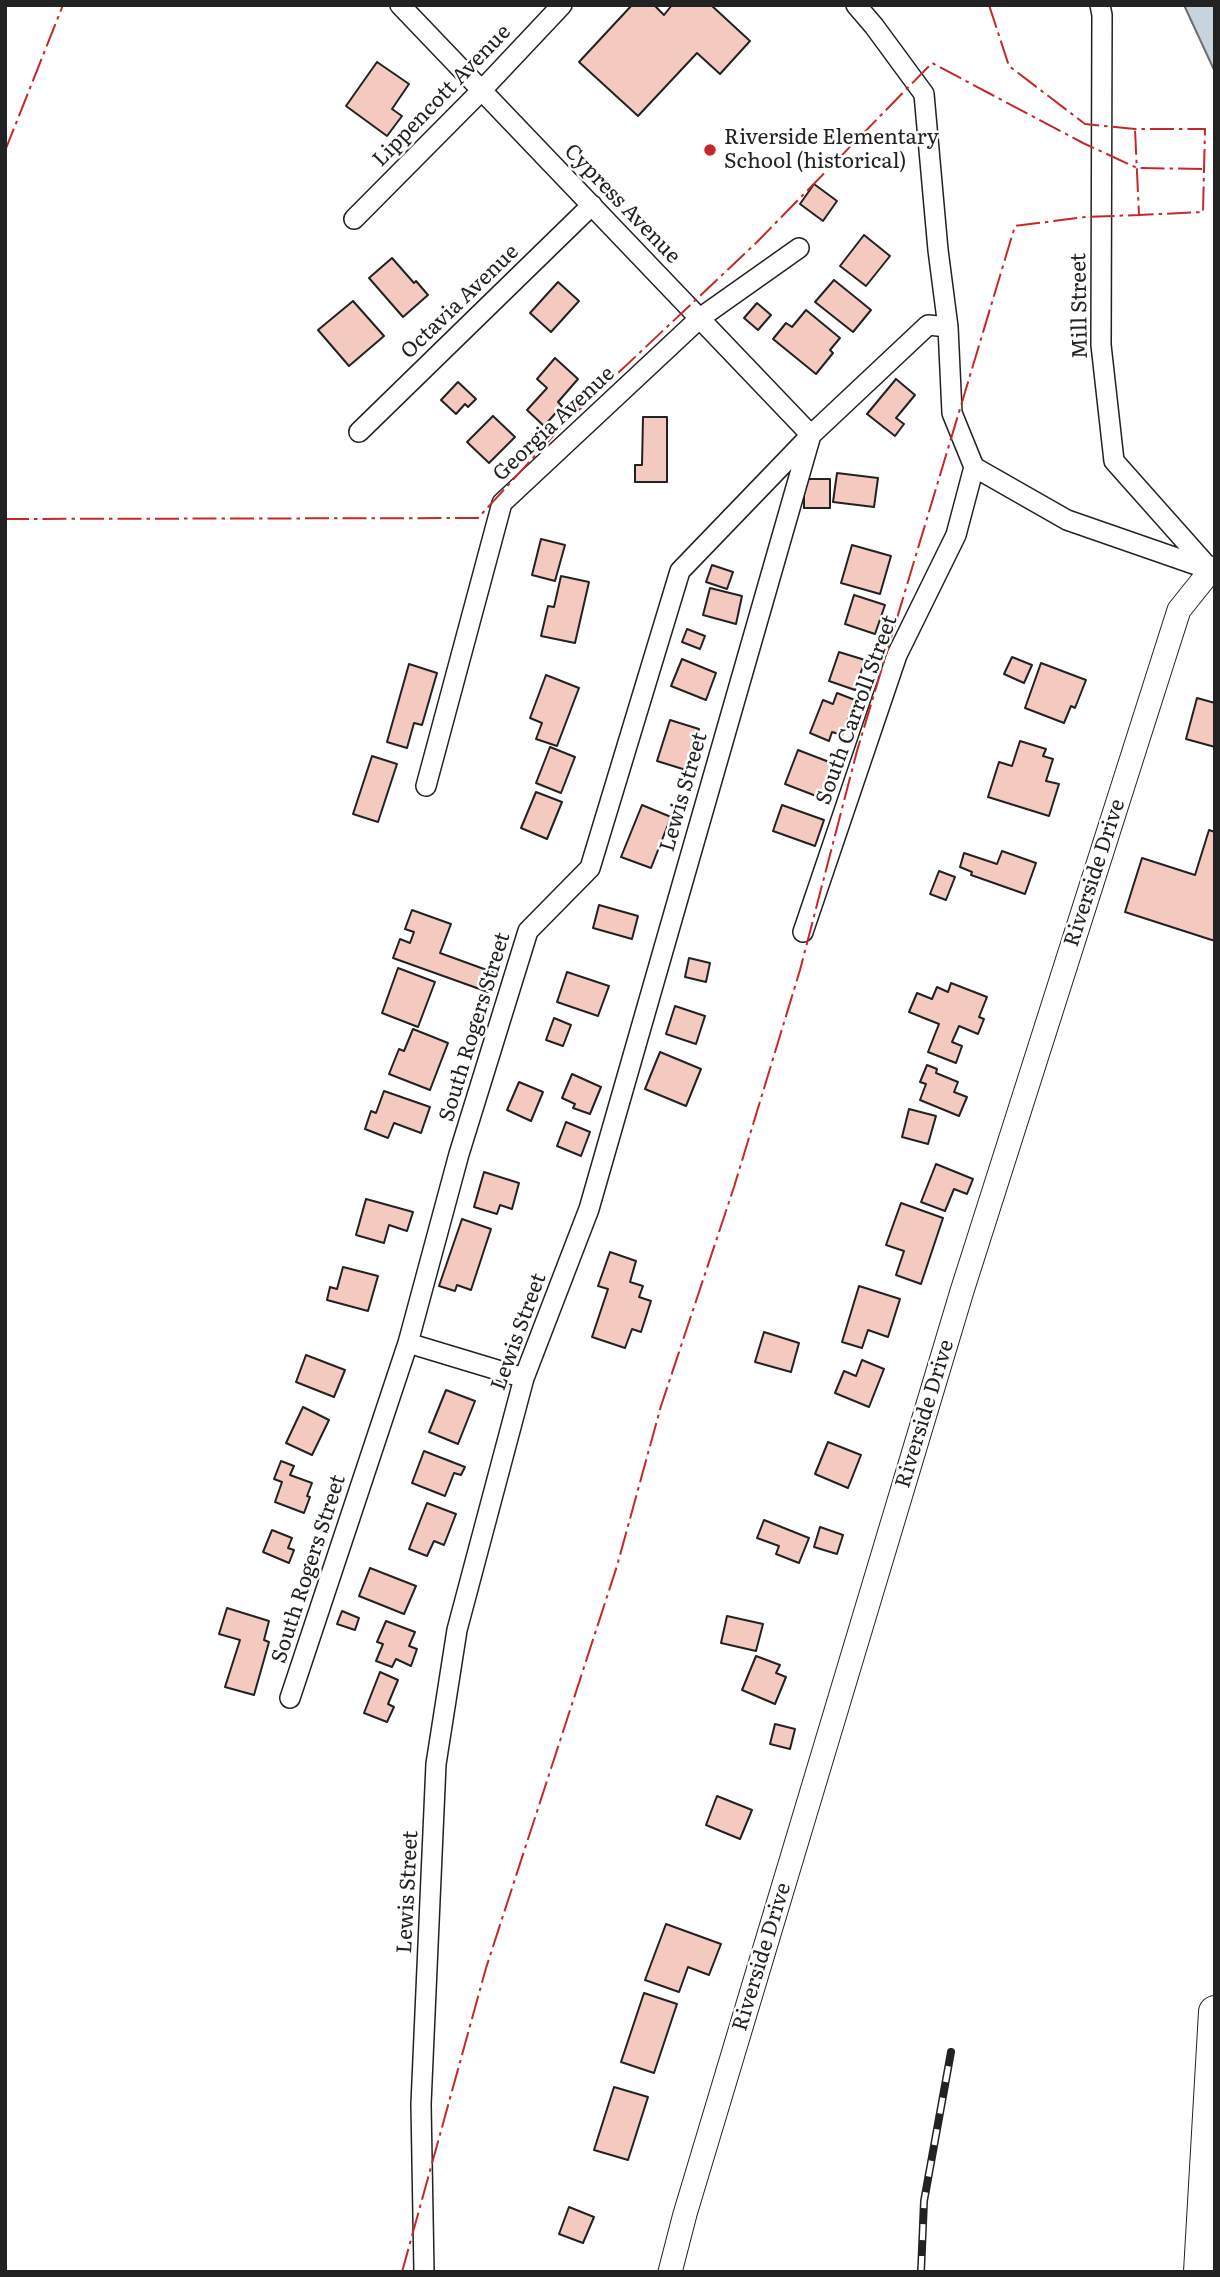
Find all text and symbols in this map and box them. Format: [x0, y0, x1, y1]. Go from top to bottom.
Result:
street label: Lippencott Avenue [368, 20, 516, 172]
place label: Riverside Elementary School (historical) [724, 125, 939, 175]
street label: Cypress Avenue [559, 139, 685, 269]
marker: Riverside Elementary School (historical) [702, 142, 718, 158]
street label: Octavia Avenue [396, 239, 524, 365]
street label: Mill Street [1066, 253, 1094, 359]
street label: Georgia Avenue [488, 361, 620, 487]
street label: South Carroll Street [811, 612, 903, 808]
street label: Lewis Street [655, 729, 713, 855]
street label: Riverside Drive [1059, 796, 1131, 950]
street label: South Rogers Street [434, 929, 516, 1125]
street label: Lewis Street [486, 1270, 552, 1394]
street label: Riverside Drive [891, 1337, 959, 1491]
street label: South Rogers Street [267, 1472, 351, 1666]
street label: Lewis Street [392, 1830, 424, 1954]
street label: Riverside Drive [728, 1880, 796, 2034]

